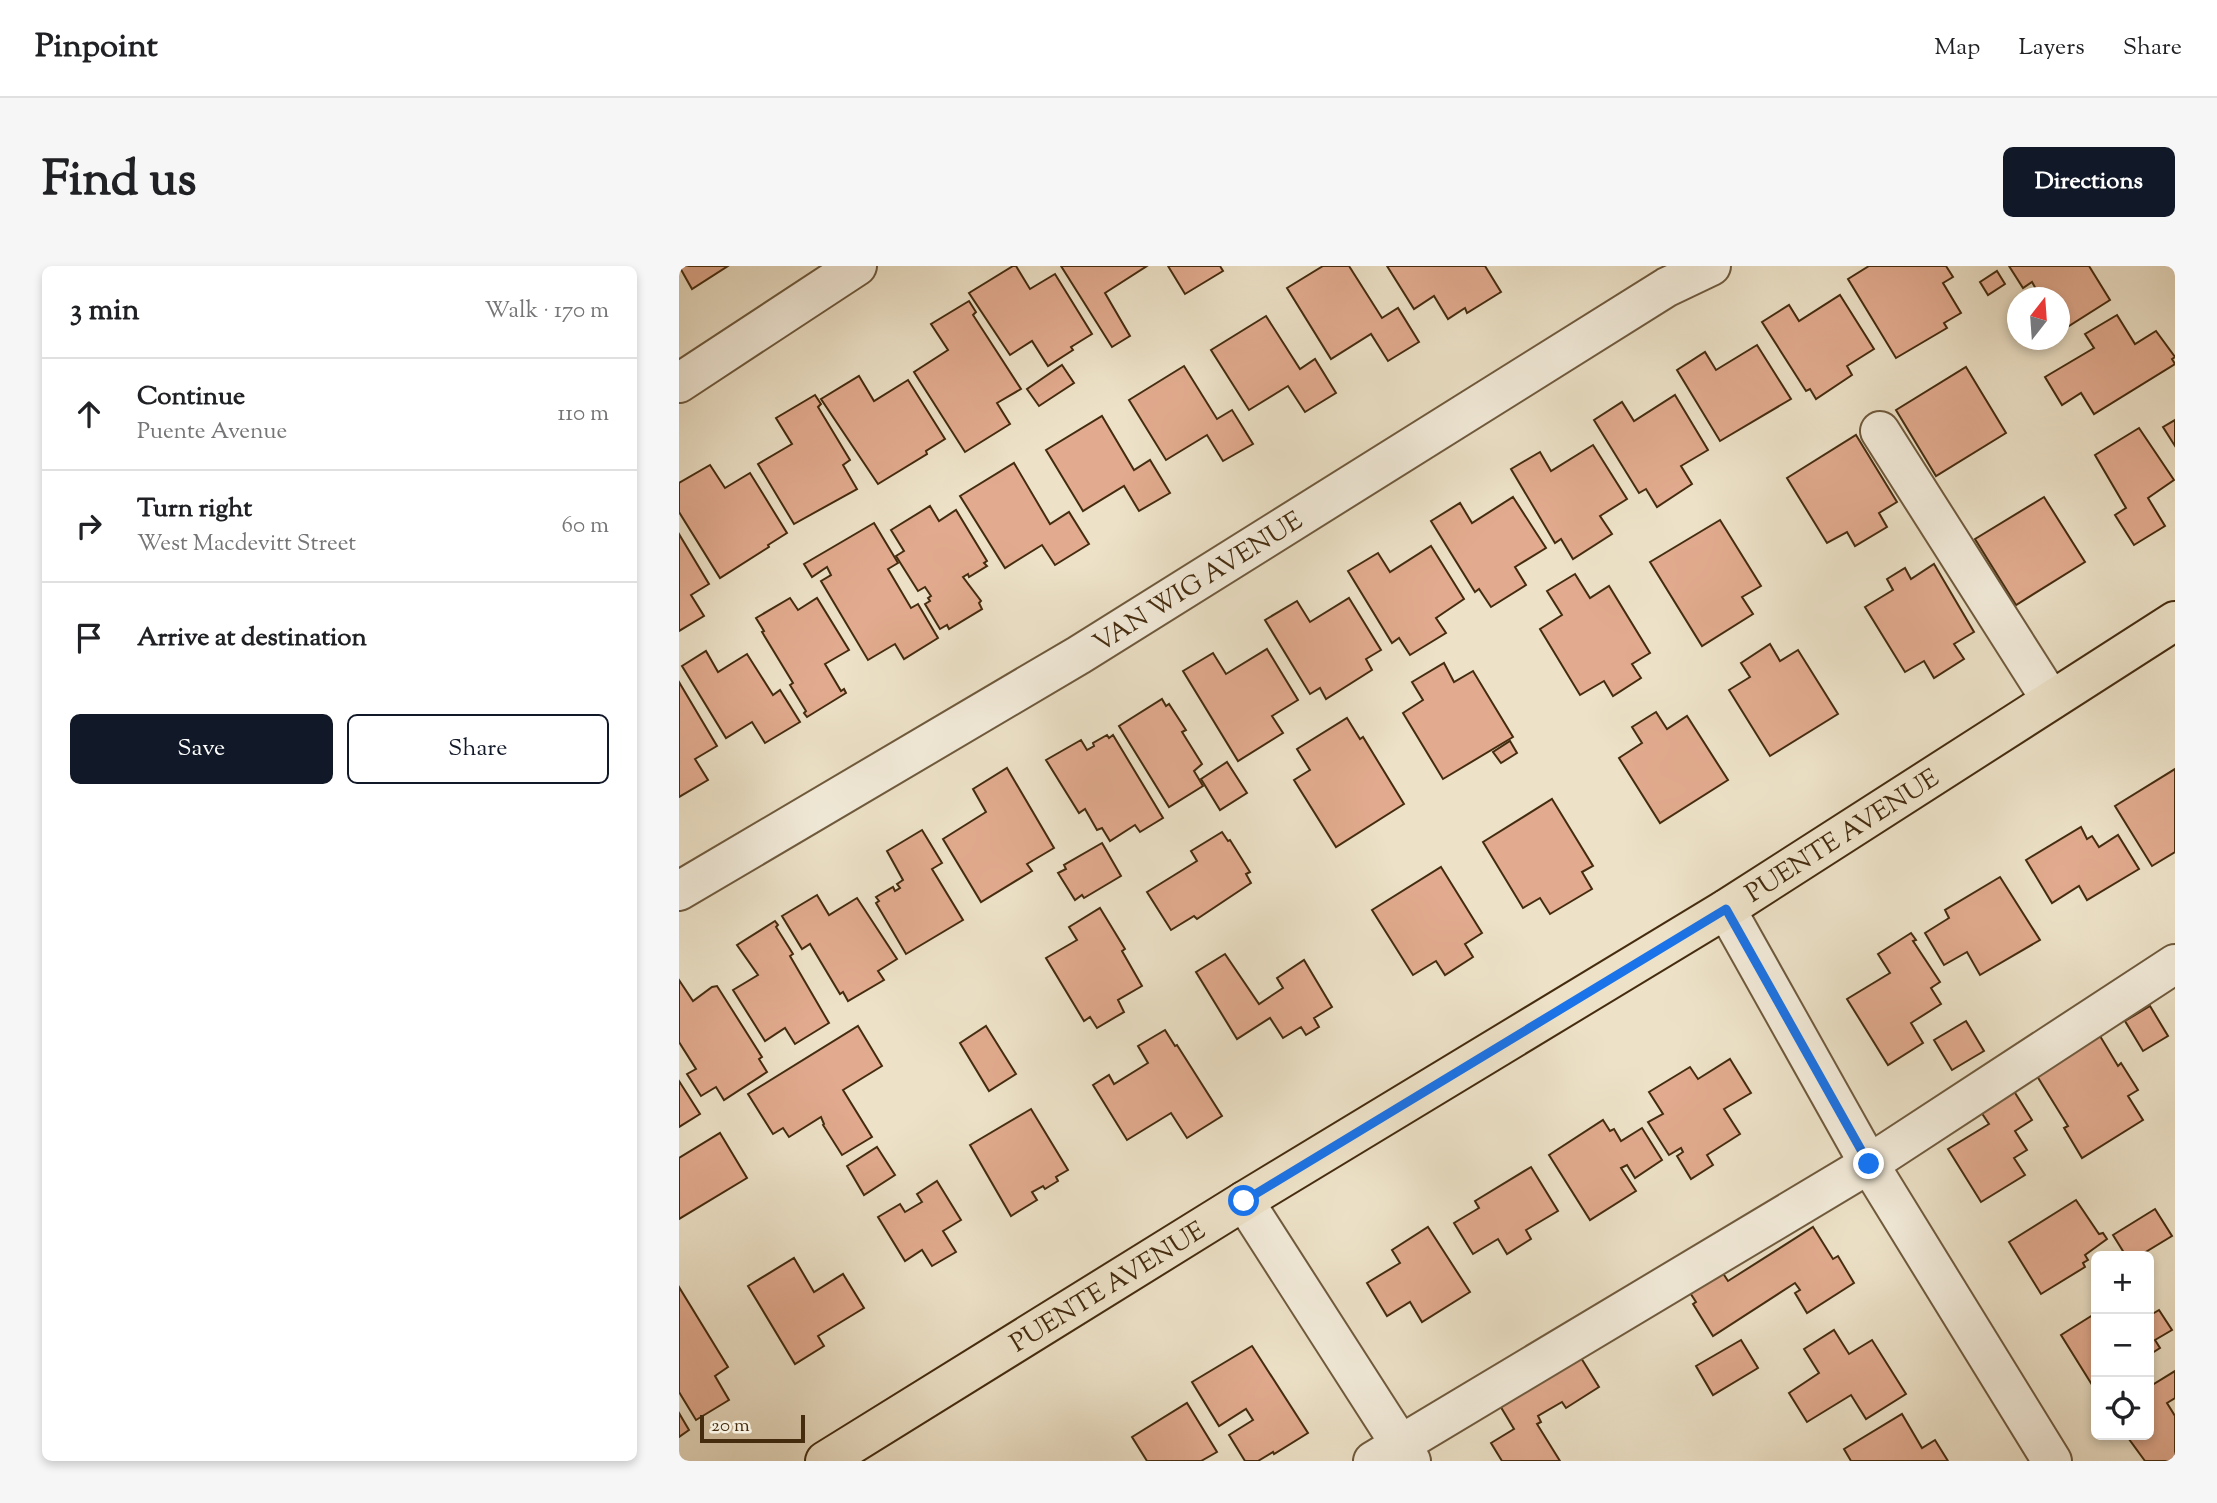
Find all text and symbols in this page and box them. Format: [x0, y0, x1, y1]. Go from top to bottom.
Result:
text: Pinpoint [35, 24, 158, 72]
text: Map [1934, 31, 1980, 65]
text: Layers [2018, 31, 2085, 65]
text: Share [2123, 31, 2182, 65]
text: Find us [42, 147, 196, 217]
button: Directions [2003, 147, 2175, 217]
north arrow [2007, 287, 2070, 350]
text: 3 min [70, 290, 140, 333]
text: Walk · 170 m [484, 295, 609, 328]
text: Continue [137, 379, 245, 416]
icon: ahead [70, 395, 108, 433]
text: 110 m [558, 398, 609, 431]
text: Puente Avenue [137, 416, 287, 449]
text: Turn right [137, 491, 252, 528]
street label: VAN WIG AVENUE [1087, 503, 1311, 663]
icon: right [70, 507, 108, 545]
text: 60 m [561, 510, 609, 543]
text: West Macdevitt Street [137, 528, 356, 561]
icon: arrive [70, 619, 108, 657]
text: Arrive at destination [137, 620, 367, 657]
button: Save [70, 714, 333, 784]
button: Share [347, 714, 609, 784]
street label: PUENTE AVENUE [1739, 761, 1947, 913]
route end [1853, 1148, 1884, 1179]
route start [1228, 1185, 1259, 1216]
street label: PUENTE AVENUE [1004, 1213, 1213, 1363]
map controls [2091, 1251, 2154, 1440]
button: + [2091, 1251, 2154, 1314]
button: − [2091, 1314, 2154, 1377]
button: locate [2091, 1377, 2154, 1440]
scale bar [700, 1412, 805, 1444]
text: 20 m [711, 1413, 750, 1440]

